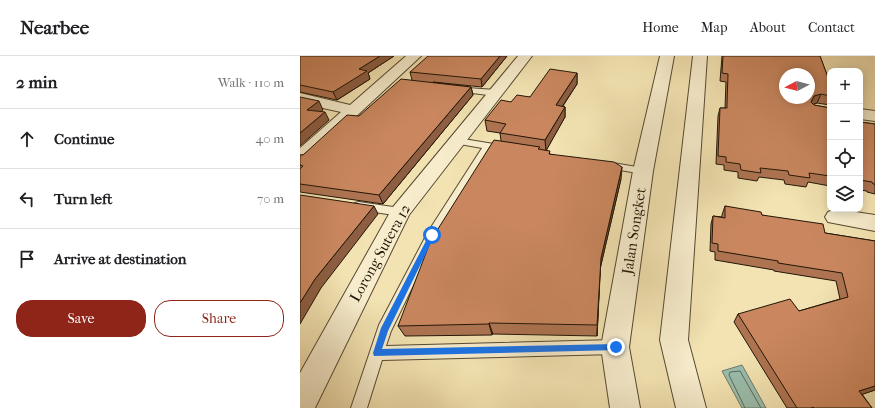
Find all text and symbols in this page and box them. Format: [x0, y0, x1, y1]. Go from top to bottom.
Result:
text: Nearbee [20, 17, 89, 39]
text: Home [642, 19, 679, 36]
text: Map [701, 19, 728, 36]
text: About [750, 19, 786, 36]
text: Contact [808, 19, 855, 36]
north arrow [779, 68, 815, 104]
map controls [827, 68, 863, 212]
button: + [827, 68, 863, 104]
text: 2 min [16, 72, 57, 92]
text: Walk · 110 m [218, 75, 284, 90]
button: − [827, 104, 863, 140]
icon: ahead [16, 128, 38, 150]
text: Continue [54, 130, 114, 148]
text: 40 m [256, 131, 284, 146]
button: locate [827, 140, 863, 176]
button: layers [827, 176, 863, 212]
street label: Jalan Songket [618, 186, 650, 277]
icon: left [16, 188, 38, 210]
text: Turn left [54, 190, 112, 208]
text: 70 m [257, 191, 284, 206]
street label: Lorong Sutera 12 [346, 201, 414, 305]
route start [423, 226, 441, 244]
icon: arrive [16, 248, 38, 270]
text: Arrive at destination [54, 250, 186, 268]
button: Save [16, 300, 146, 337]
button: Share [154, 300, 284, 337]
route end [607, 338, 625, 356]

